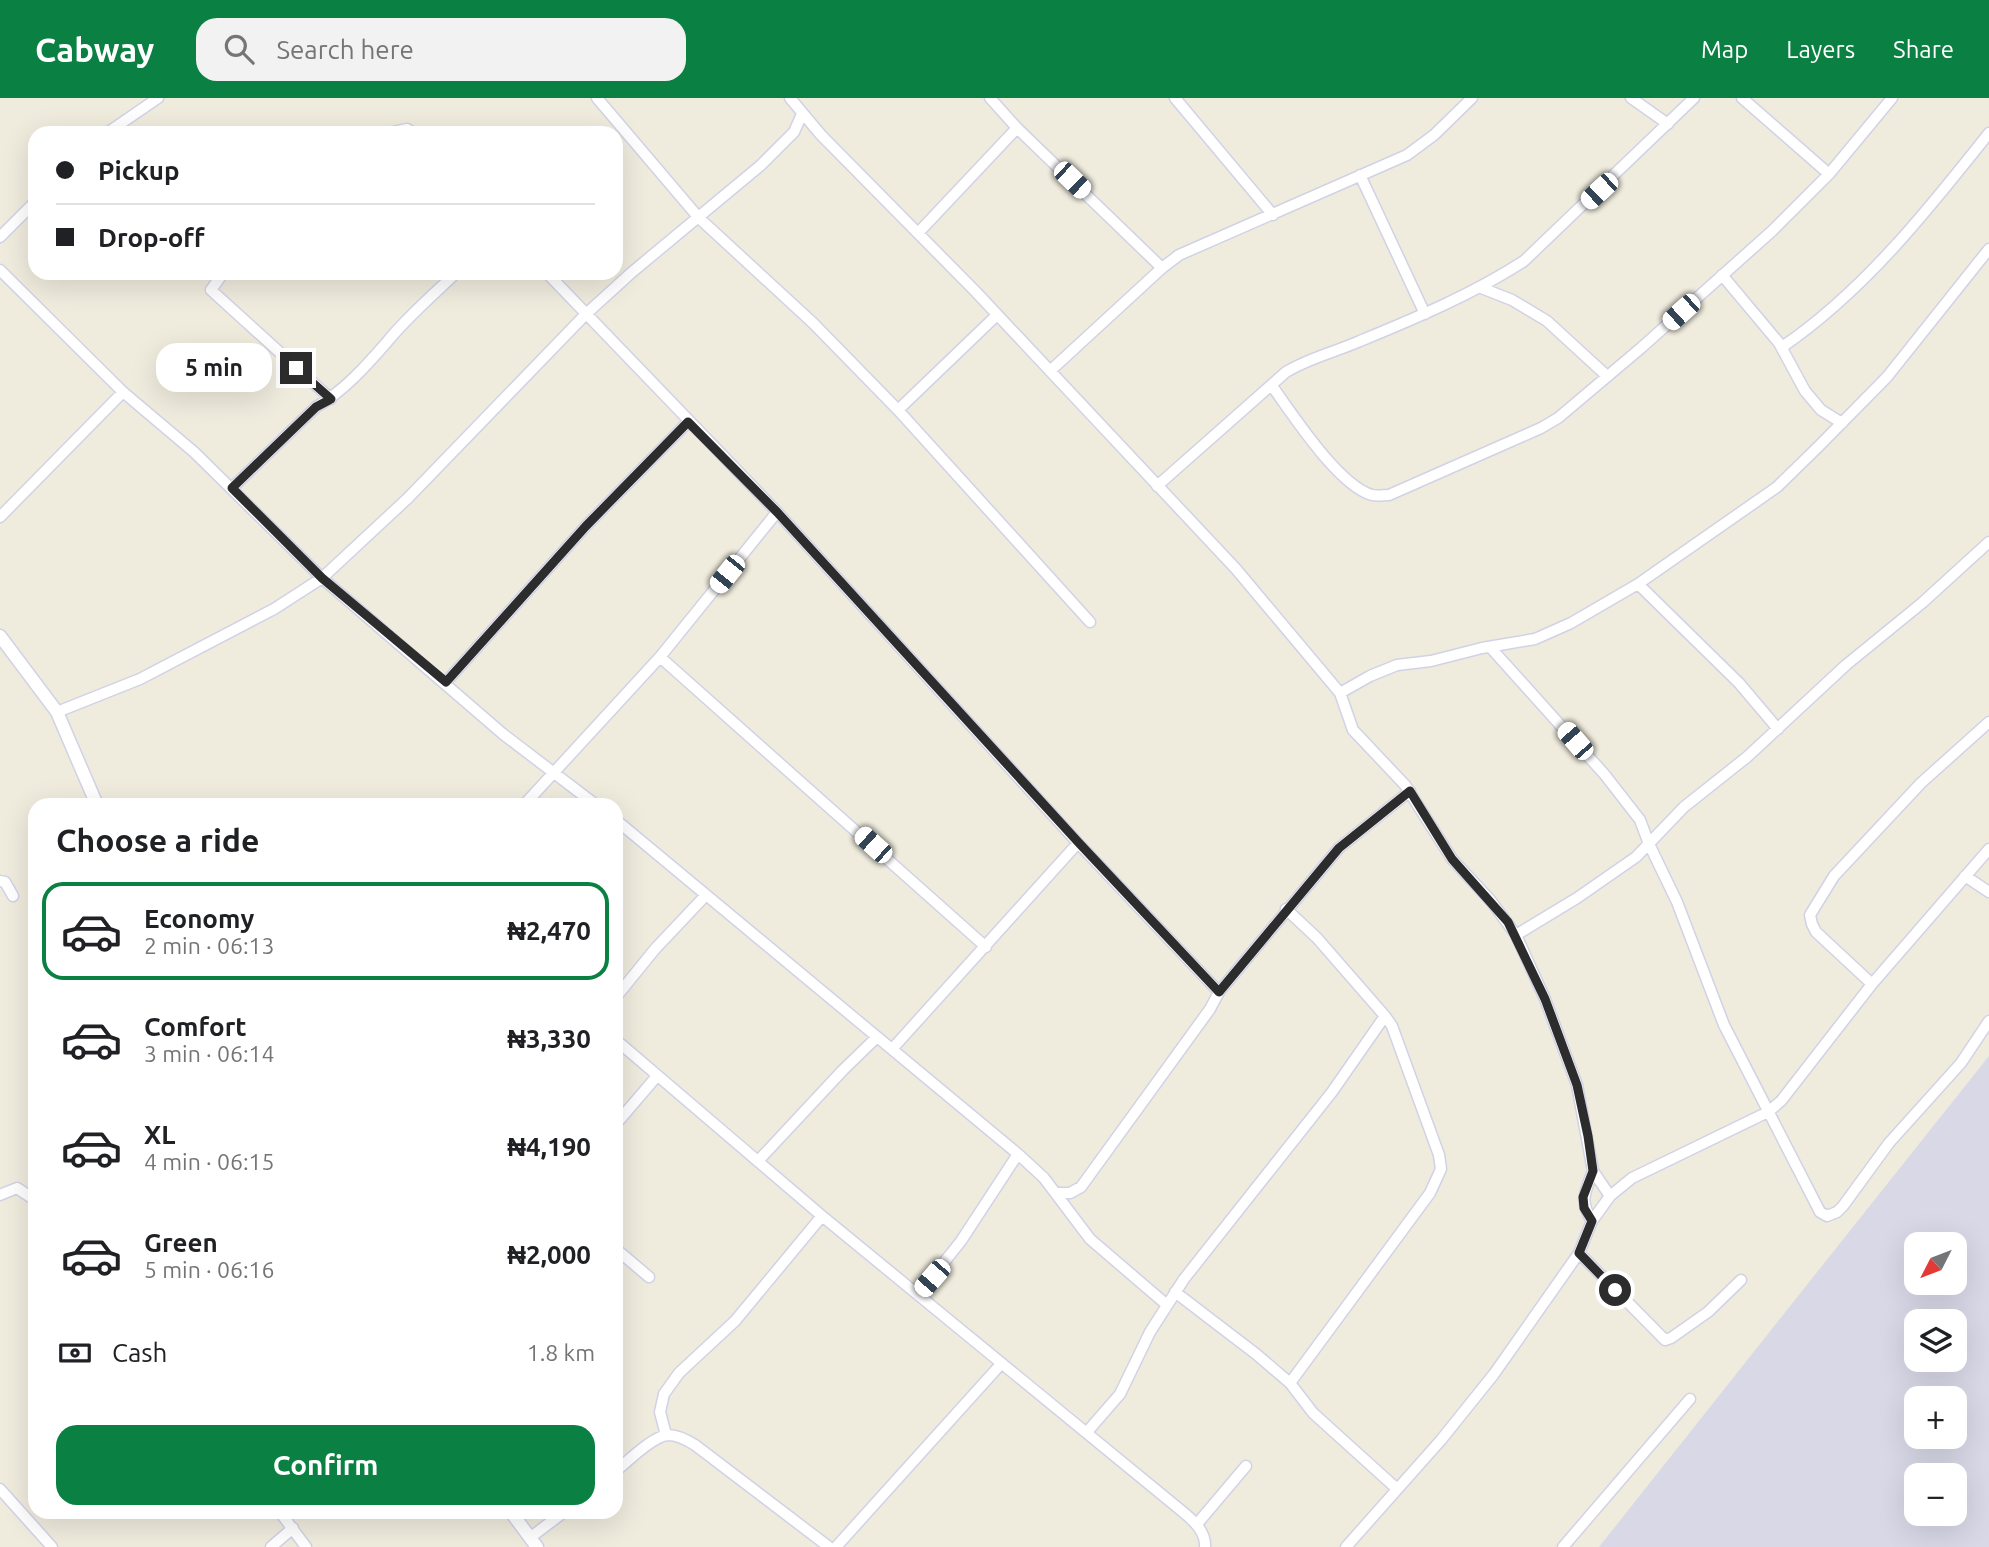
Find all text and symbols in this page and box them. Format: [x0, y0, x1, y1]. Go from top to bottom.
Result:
search box [196, 18, 686, 81]
icon: search [220, 30, 258, 68]
text: Cabway [35, 31, 154, 68]
text: Search here [276, 35, 414, 64]
text: Map [1701, 36, 1748, 63]
text: Layers [1786, 36, 1855, 63]
text: Share [1893, 36, 1954, 63]
text: Pickup [98, 156, 180, 185]
car [1050, 158, 1095, 202]
car [1577, 169, 1622, 213]
text: Drop-off [98, 223, 205, 252]
car [1659, 290, 1704, 334]
callout: 5 min [156, 344, 272, 392]
route end [280, 352, 312, 384]
text: 5 min [185, 355, 243, 380]
car [706, 551, 749, 597]
car [1554, 718, 1597, 764]
text: Choose a ride [56, 822, 259, 858]
car [851, 823, 896, 867]
icon: car [60, 900, 123, 963]
text: Economy [144, 904, 254, 933]
text: ₦2,470 [507, 916, 591, 945]
text: 2 min · 06:13 [144, 933, 275, 958]
icon: car [60, 1008, 123, 1071]
text: Comfort [144, 1012, 247, 1041]
text: ₦3,330 [507, 1024, 591, 1053]
text: 3 min · 06:14 [144, 1041, 275, 1066]
icon: car [60, 1116, 123, 1179]
text: XL [144, 1120, 175, 1149]
text: ₦4,190 [507, 1132, 591, 1161]
text: 4 min · 06:15 [144, 1149, 275, 1174]
icon: car [60, 1224, 123, 1287]
text: Green [144, 1228, 218, 1257]
north arrow [1904, 1232, 1967, 1295]
map controls [1904, 1232, 1967, 1526]
text: ₦2,000 [507, 1240, 591, 1269]
car [911, 1255, 954, 1301]
text: 5 min · 06:16 [144, 1257, 275, 1282]
route start [1599, 1274, 1631, 1306]
button: layers [1904, 1309, 1967, 1372]
icon: cash [56, 1334, 94, 1372]
text: Cash [112, 1338, 167, 1367]
text: 1.8 km [527, 1340, 595, 1365]
button: + [1904, 1386, 1967, 1449]
button: Confirm [56, 1425, 595, 1505]
button: − [1904, 1463, 1967, 1526]

